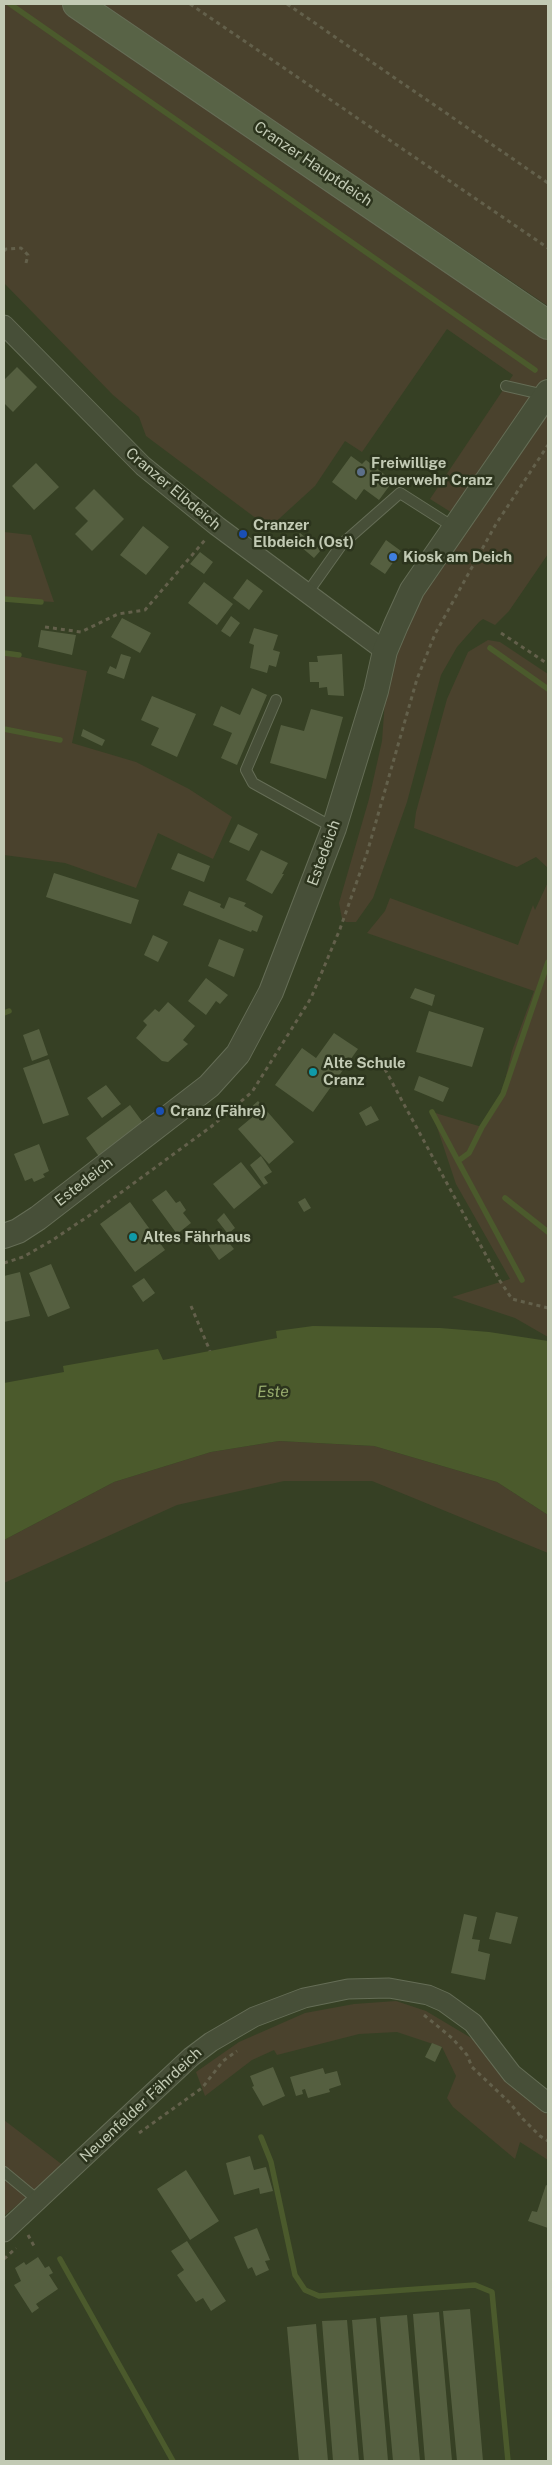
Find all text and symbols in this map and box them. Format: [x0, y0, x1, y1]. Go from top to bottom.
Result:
street label: Cranzer Hauptdeich [251, 118, 375, 210]
street label: Cranzer Elbdeich [122, 444, 224, 534]
place label: Freiwillige Feuerwehr Cranz [371, 454, 493, 489]
marker: Freiwillige Feuerwehr Cranz [355, 466, 367, 478]
place label: Cranzer Elbdeich (Ost) [253, 516, 354, 551]
marker: Cranzer Elbdeich (Ost) [237, 528, 249, 540]
place label: Kiosk am Deich [403, 548, 512, 566]
marker: Kiosk am Deich [387, 551, 399, 563]
street label: Estedeich [304, 818, 344, 888]
place label: Alte Schule Cranz [323, 1054, 406, 1089]
marker: Alte Schule Cranz [307, 1066, 319, 1078]
place label: Cranz (Fähre) [170, 1102, 266, 1120]
marker: Cranz (Fähre) [154, 1105, 166, 1117]
street label: Estedeich [51, 1154, 117, 1210]
place label: Altes Fährhaus [143, 1228, 251, 1246]
marker: Altes Fährhaus [127, 1231, 139, 1243]
water label: Este [257, 1382, 289, 1402]
street label: Neuenfelder Fährdeich [76, 2044, 206, 2166]

